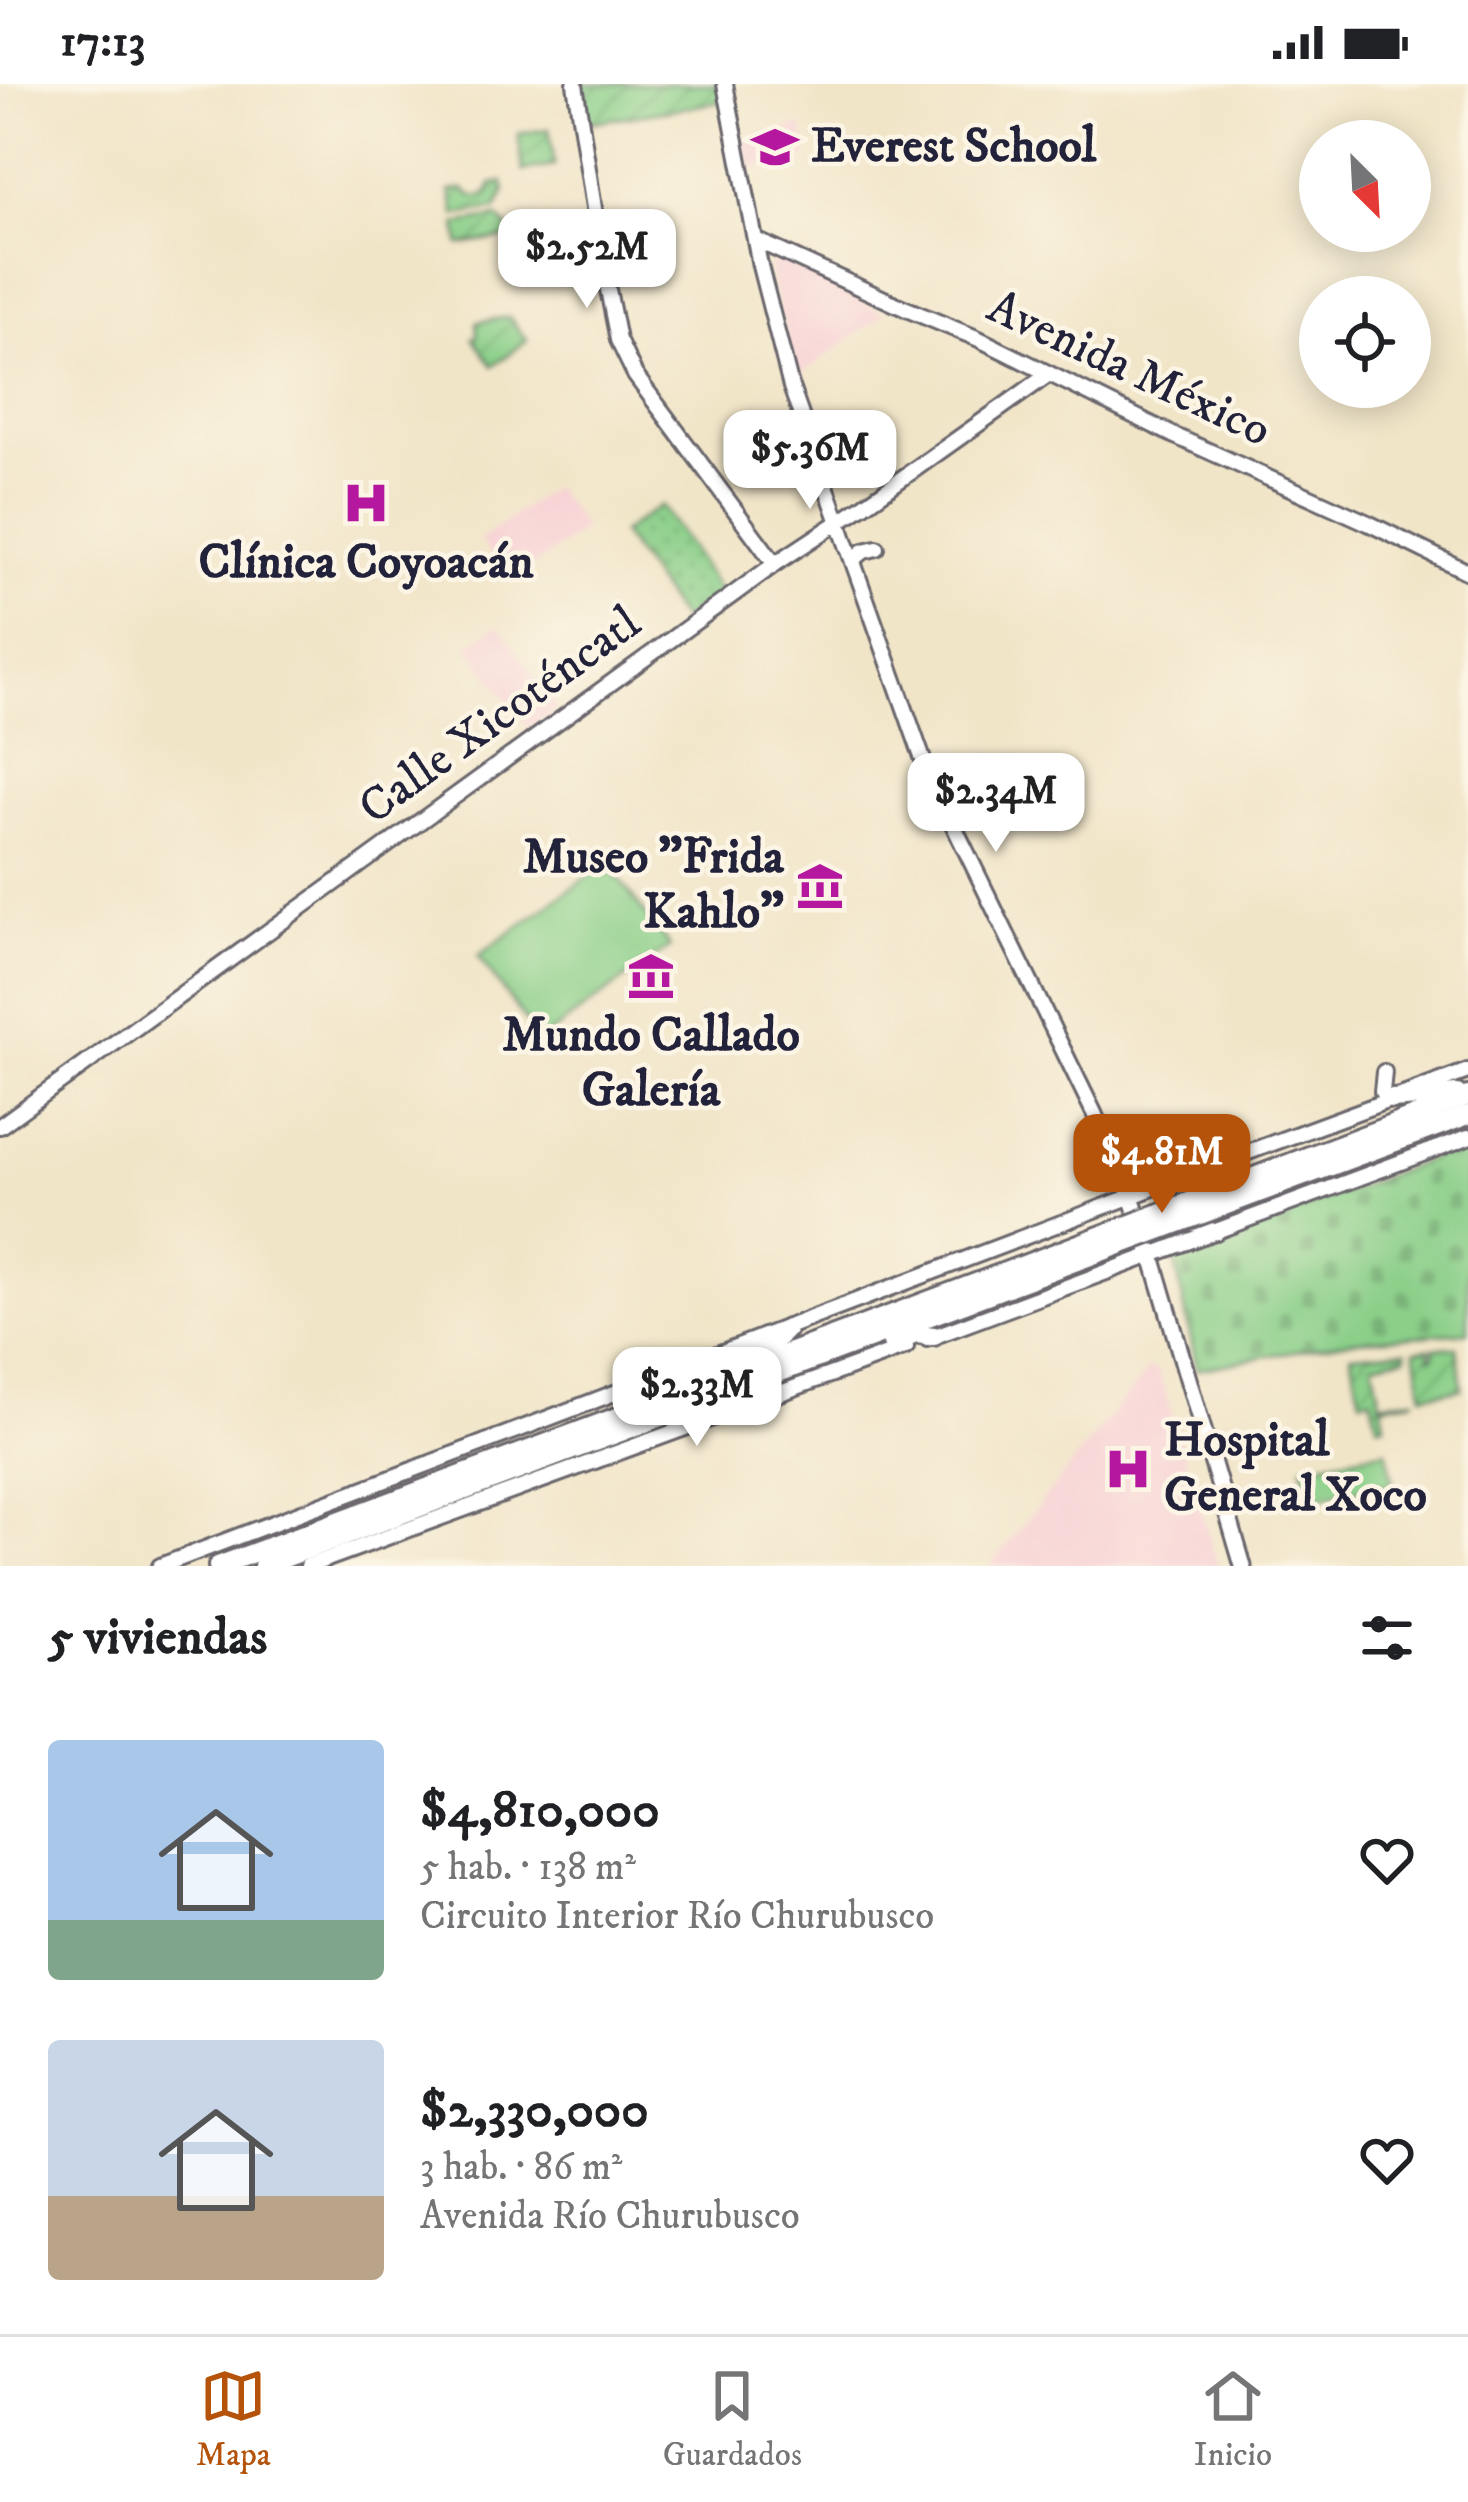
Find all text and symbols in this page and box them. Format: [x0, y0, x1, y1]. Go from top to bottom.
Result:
text: 17:13 [60, 14, 145, 70]
place label: Everest School [811, 117, 1097, 177]
north arrow [1299, 120, 1431, 252]
map controls [1299, 120, 1431, 408]
school or university icon: Everest School [750, 122, 800, 172]
pin: $2.52M [489, 209, 685, 311]
text: $2.52M [525, 223, 649, 272]
button: locate [1299, 276, 1431, 408]
street label: Avenida México [978, 277, 1280, 461]
pin: $5.36M [712, 410, 908, 512]
text: $5.36M [750, 424, 870, 473]
hospital icon: Clínica Coyoacán [341, 478, 391, 528]
place label: Clínica Coyoacán [198, 533, 535, 593]
street label: Calle Xicoténcatl [348, 593, 653, 838]
pin: $2.34M [898, 753, 1094, 855]
text: $2.34M [935, 767, 1057, 816]
place label: Museo "Frida Kahlo" [523, 828, 785, 943]
museum icon: Museo "Frida Kahlo" [795, 861, 845, 911]
museum icon: Mundo Callado Galería [626, 951, 676, 1001]
place label: Mundo Callado Galería [502, 1006, 800, 1121]
pin: $4.81M [1064, 1114, 1260, 1216]
text: $4.81M [1100, 1128, 1224, 1177]
pin: $2.33M [599, 1347, 795, 1449]
text: $2.33M [639, 1361, 755, 1410]
place label: Hospital General Xoco [1164, 1411, 1427, 1526]
hospital icon: Hospital General Xoco [1103, 1444, 1153, 1494]
icon: filters [1354, 1605, 1420, 1671]
text: 5 viviendas [48, 1606, 267, 1670]
text: $4,810,000 [420, 1779, 660, 1843]
icon: home [144, 1788, 288, 1932]
icon: heart [1354, 1827, 1420, 1893]
text: 5 hab. · 138 m² [420, 1843, 636, 1892]
text: Circuito Interior Río Churubusco [420, 1892, 934, 1941]
text: $2,330,000 [420, 2079, 649, 2143]
icon: home [144, 2088, 288, 2232]
icon: heart [1354, 2127, 1420, 2193]
text: 3 hab. · 86 m² [420, 2143, 622, 2192]
text: Avenida Río Churubusco [420, 2192, 800, 2241]
tab: Mapa [196, 2363, 271, 2476]
tab: Guardados [663, 2363, 802, 2476]
tab: Inicio [1194, 2363, 1272, 2476]

